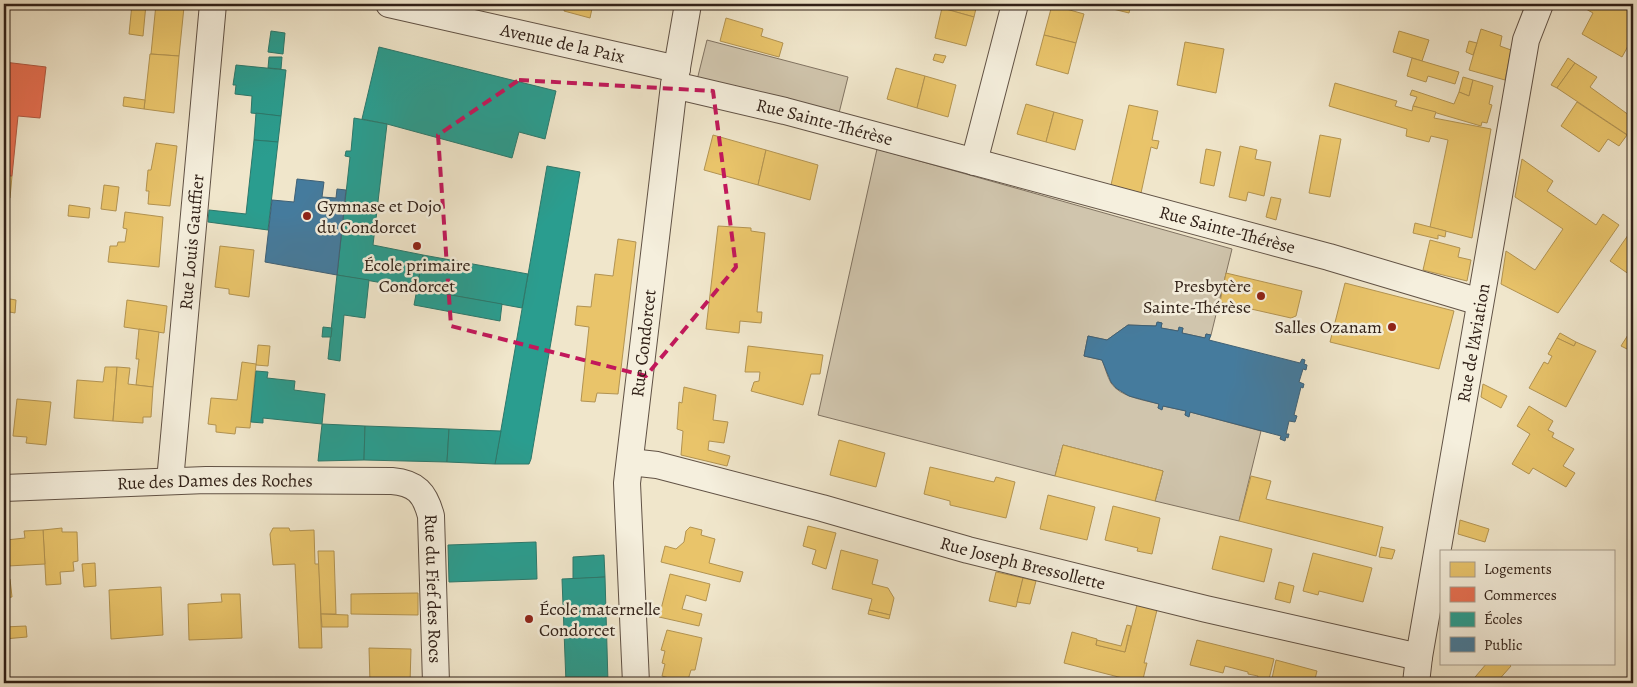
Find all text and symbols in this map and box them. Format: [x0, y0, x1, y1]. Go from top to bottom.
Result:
street label: Avenue de la Paix [497, 17, 627, 69]
street label: Rue Sainte-Thérèse [754, 93, 895, 151]
street label: Rue Louis Gauffier [173, 173, 210, 311]
place label: Gymnase et Dojo du Condorcet [317, 194, 441, 239]
street label: Rue Sainte-Thérèse [1157, 200, 1298, 259]
marker: Gymnase et Dojo du Condorcet [301, 210, 313, 222]
marker: École primaire Condorcet [411, 240, 423, 252]
place label: École primaire Condorcet [363, 253, 471, 298]
place label: Presbytère Sainte-Thérèse [1143, 274, 1251, 319]
street label: Rue de l'Aviation [1451, 281, 1496, 404]
street label: Rue Condorcet [625, 288, 662, 398]
marker: Presbytère Sainte-Thérèse [1255, 290, 1267, 302]
place label: Salles Ozanam [1274, 315, 1382, 339]
marker: Salles Ozanam [1386, 321, 1398, 333]
street label: Rue des Dames des Roches [116, 468, 313, 496]
street label: Rue du Fief des Rocs [419, 514, 447, 664]
street label: Rue Joseph Bressollette [937, 531, 1108, 596]
legend [1440, 550, 1614, 664]
text: Logements [1484, 559, 1552, 579]
text: Commerces [1484, 585, 1557, 605]
place label: École maternelle Condorcet [539, 597, 661, 642]
text: Écoles [1484, 609, 1523, 629]
marker: École maternelle Condorcet [523, 613, 535, 625]
text: Public [1484, 635, 1522, 655]

